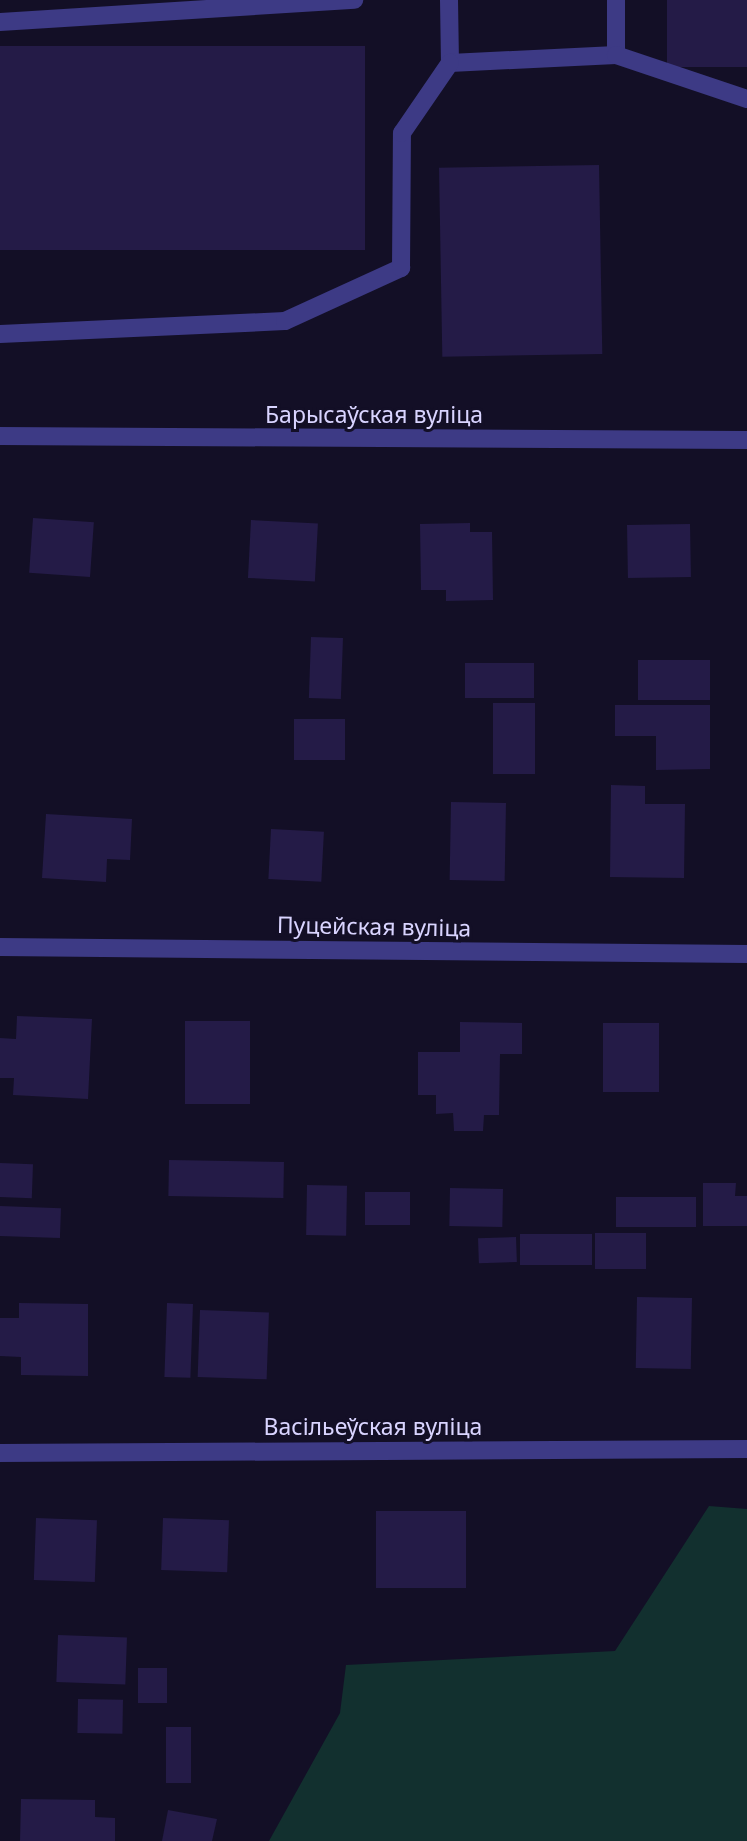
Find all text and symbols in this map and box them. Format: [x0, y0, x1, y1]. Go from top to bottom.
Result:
street label: Барысаўская вуліца [265, 400, 483, 428]
street label: Пуцейская вуліца [277, 911, 471, 941]
street label: Васільеўская вуліца [264, 1412, 482, 1440]

